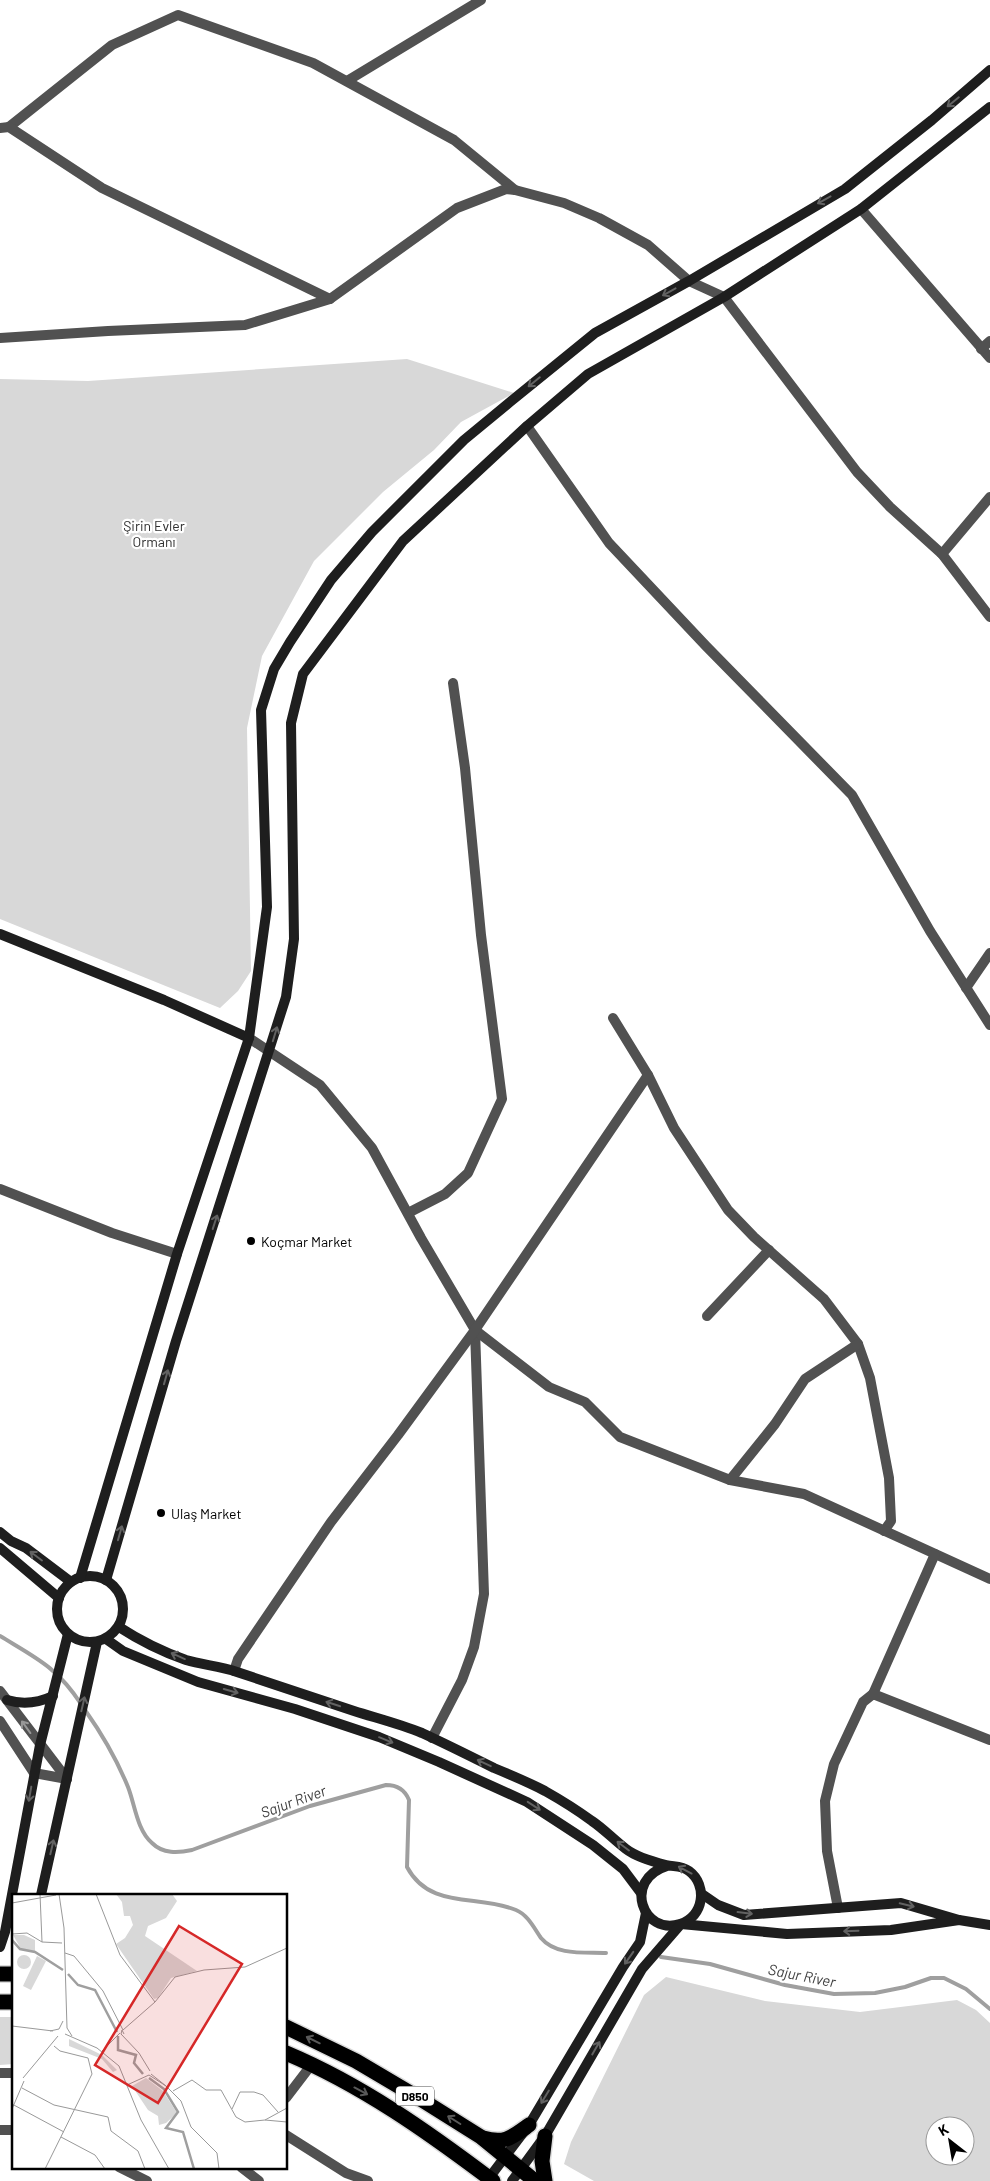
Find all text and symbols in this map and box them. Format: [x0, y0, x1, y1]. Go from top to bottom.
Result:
one-way arrow [947, 97, 960, 108]
one-way arrow [816, 195, 831, 205]
one-way arrow [662, 288, 677, 297]
one-way arrow [528, 376, 541, 387]
park label: Şirin Evler Ormanı [123, 517, 185, 550]
one-way arrow [270, 1026, 280, 1042]
one-way arrow [210, 1214, 220, 1230]
place label: Koçmar Market [261, 1233, 352, 1250]
marker: Koçmar Market [245, 1235, 257, 1247]
one-way arrow [161, 1369, 171, 1385]
place label: Ulaş Market [171, 1505, 242, 1522]
marker: Ulaş Market [155, 1507, 167, 1519]
one-way arrow [115, 1525, 125, 1541]
one-way arrow [30, 1550, 43, 1561]
one-way arrow [171, 1651, 186, 1661]
one-way arrow [222, 1686, 238, 1696]
one-way arrow [79, 1696, 88, 1712]
one-way arrow [325, 1699, 341, 1708]
one-way arrow [21, 1720, 31, 1734]
one-way arrow [377, 1736, 393, 1745]
one-way arrow [477, 1757, 492, 1767]
water label: Sajur River [258, 1781, 329, 1821]
one-way arrow [24, 1786, 34, 1802]
one-way arrow [526, 1802, 540, 1812]
one-way arrow [48, 1840, 57, 1856]
one-way arrow [617, 1840, 630, 1851]
one-way arrow [677, 1865, 692, 1875]
inset map [12, 1894, 288, 2168]
one-way arrow [899, 1901, 915, 1910]
one-way arrow [737, 1908, 753, 1918]
one-way arrow [844, 1927, 860, 1936]
one-way arrow [624, 1950, 634, 1964]
water label: Sajur River [767, 1960, 838, 1990]
one-way arrow [306, 2035, 321, 2044]
one-way arrow [591, 2041, 601, 2056]
road number: D850 [396, 2086, 434, 2106]
one-way arrow [353, 2087, 368, 2096]
one-way arrow [540, 2089, 550, 2103]
one-way arrow [447, 2115, 461, 2125]
north arrow [925, 2116, 975, 2166]
text: K [935, 2120, 951, 2139]

